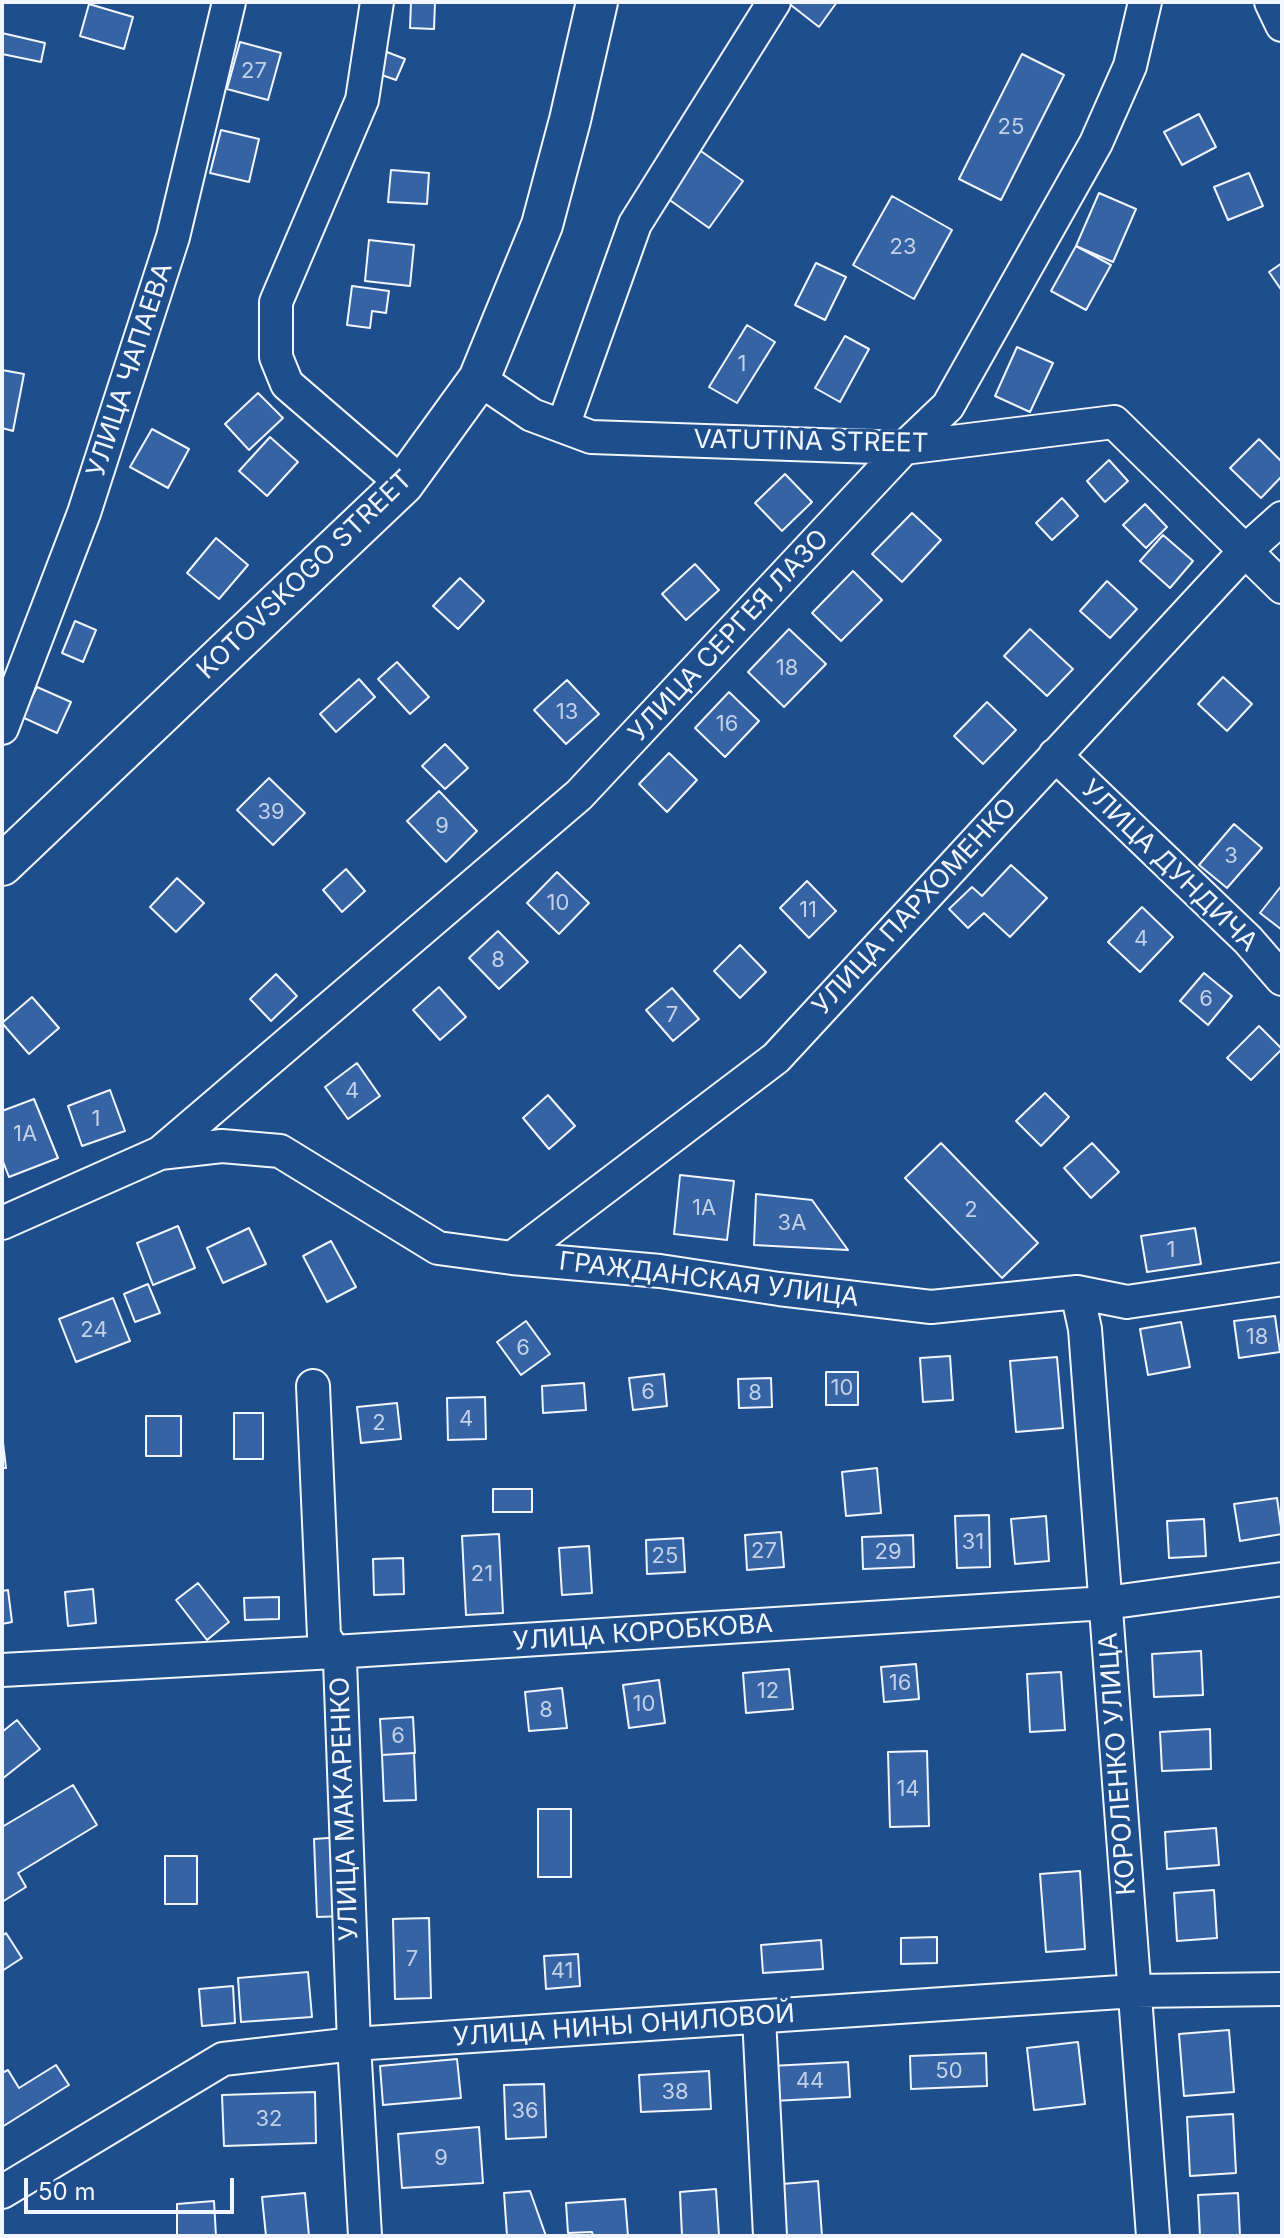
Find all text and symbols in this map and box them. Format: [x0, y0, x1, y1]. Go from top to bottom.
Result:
house number: 27 [241, 58, 267, 84]
house number: 25 [998, 114, 1024, 140]
house number: 23 [889, 234, 917, 260]
street label: УЛИЦА ЧАПАЕВА [81, 259, 179, 481]
house number: 1 [738, 351, 746, 377]
street label: VATUTINA STREET [693, 424, 929, 460]
street label: KOTOVSKOGO STREET [191, 464, 419, 686]
street label: УЛИЦА СЕРГЕЯ ЛАЗО [623, 523, 835, 749]
house number: 18 [776, 655, 798, 681]
house number: 13 [556, 699, 578, 725]
house number: 16 [716, 711, 738, 737]
street label: УЛИЦА ДУНДИЧА [1074, 774, 1264, 958]
street label: УЛИЦА ПАРХОМЕНКО [806, 792, 1024, 1022]
house number: 39 [257, 799, 285, 825]
house number: 9 [435, 813, 449, 839]
house number: 3 [1224, 843, 1238, 869]
house number: 10 [547, 890, 569, 916]
house number: 11 [799, 897, 817, 923]
house number: 4 [1134, 926, 1148, 952]
house number: 8 [491, 947, 505, 973]
house number: 6 [1199, 986, 1213, 1012]
house number: 7 [666, 1002, 678, 1028]
house number: 4 [345, 1078, 359, 1104]
house number: 1 [92, 1106, 100, 1132]
house number: 1А [13, 1121, 37, 1147]
house number: 1А [692, 1195, 716, 1221]
house number: 2 [964, 1197, 978, 1223]
house number: 3А [778, 1210, 806, 1236]
house number: 1 [1167, 1237, 1175, 1263]
street label: ГРАЖДАНСКАЯ УЛИЦА [557, 1246, 861, 1314]
house number: 24 [80, 1317, 108, 1343]
house number: 18 [1246, 1324, 1268, 1350]
house number: 6 [516, 1335, 530, 1361]
house number: 10 [831, 1375, 853, 1401]
house number: 6 [641, 1379, 655, 1405]
house number: 8 [748, 1380, 762, 1406]
house number: 4 [459, 1406, 473, 1432]
house number: 2 [372, 1410, 386, 1436]
house number: 31 [962, 1529, 984, 1555]
house number: 27 [751, 1538, 777, 1564]
house number: 29 [874, 1539, 902, 1565]
house number: 25 [652, 1543, 678, 1569]
house number: 21 [471, 1561, 493, 1587]
street label: УЛИЦА КОРОБКОВА [512, 1608, 774, 1658]
street label: КОРОЛЕНКО УЛИЦА [1093, 1632, 1143, 1896]
house number: 16 [889, 1670, 911, 1696]
street label: УЛИЦА МАКАРЕНКО [325, 1676, 365, 1942]
house number: 12 [757, 1678, 779, 1704]
house number: 10 [633, 1691, 655, 1717]
house number: 8 [539, 1697, 553, 1723]
house number: 6 [391, 1723, 405, 1749]
house number: 14 [896, 1776, 920, 1802]
house number: 7 [406, 1946, 418, 1972]
house number: 41 [551, 1958, 573, 1984]
street label: УЛИЦА НИНЫ ОНИЛОВОЙ [452, 1998, 796, 2054]
house number: 50 [935, 2058, 963, 2084]
house number: 44 [796, 2068, 824, 2094]
house number: 38 [661, 2079, 689, 2105]
house number: 36 [511, 2098, 539, 2124]
house number: 32 [255, 2106, 283, 2132]
house number: 9 [434, 2145, 448, 2171]
scale bar [28, 2162, 238, 2212]
text: 50 m [38, 2177, 96, 2206]

